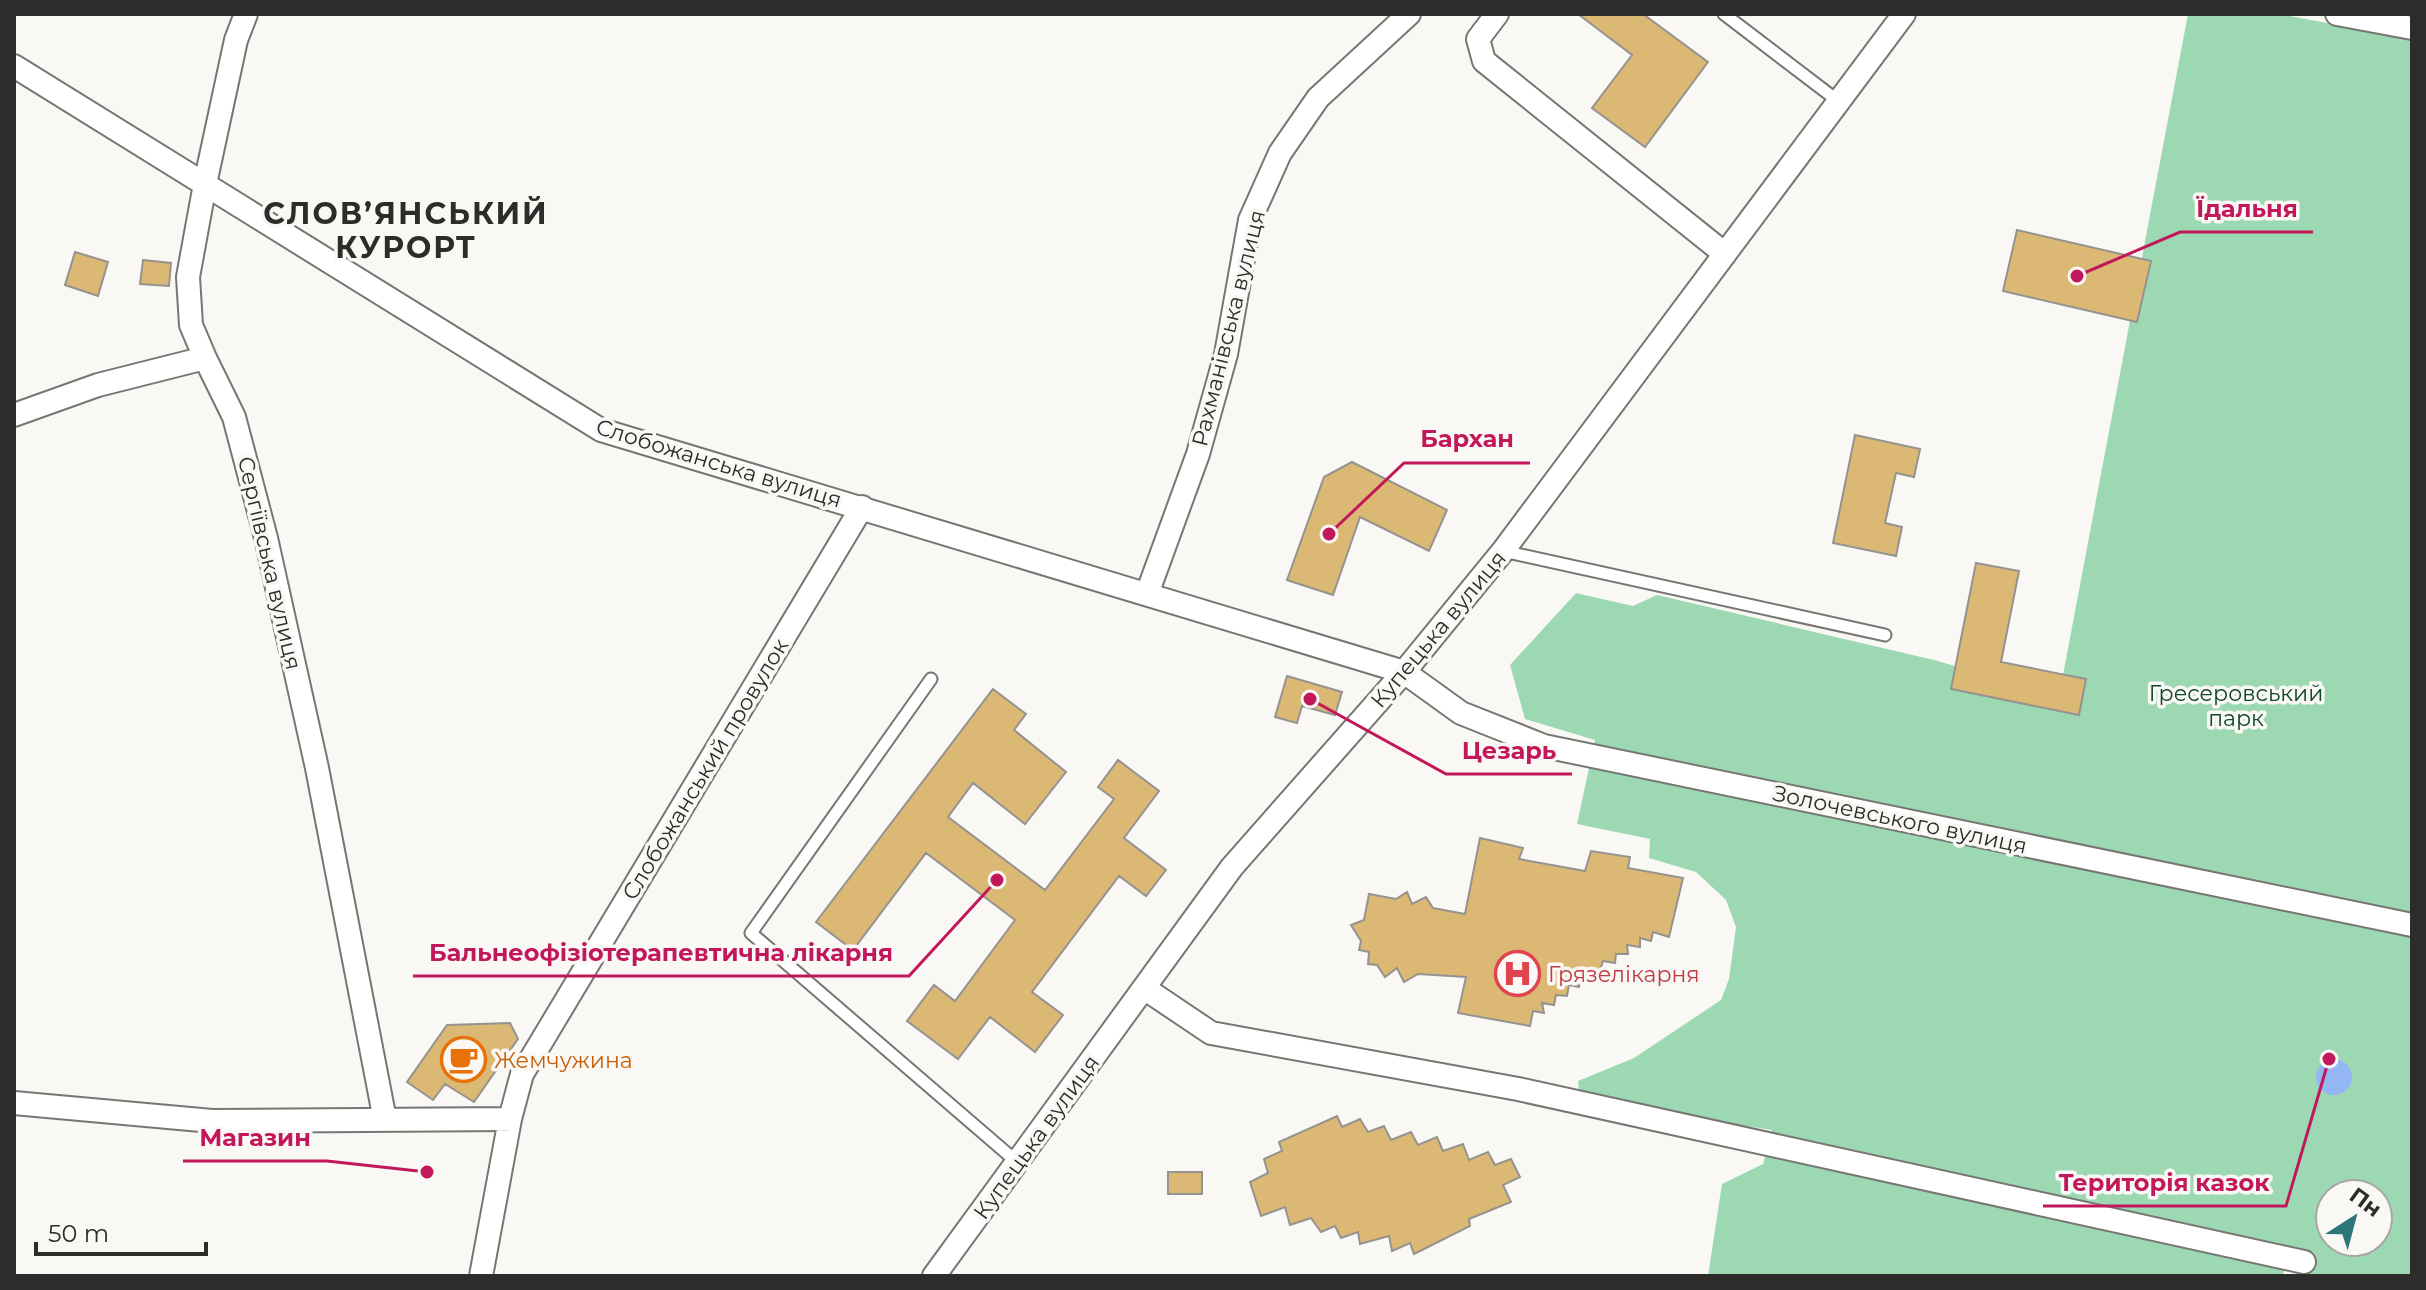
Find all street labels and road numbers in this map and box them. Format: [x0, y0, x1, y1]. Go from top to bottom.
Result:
street label: Рахманівська вулиця [1186, 207, 1271, 449]
street label: Слобожанська вулиця [593, 413, 845, 514]
street label: Сергіївська вулиця [232, 454, 307, 672]
street label: Купецька вулиця [1365, 545, 1512, 713]
street label: Слобожанський провулок [617, 633, 794, 905]
street label: Золочевського вулиця [1770, 779, 2029, 860]
street label: Купецька вулиця [968, 1050, 1105, 1225]

